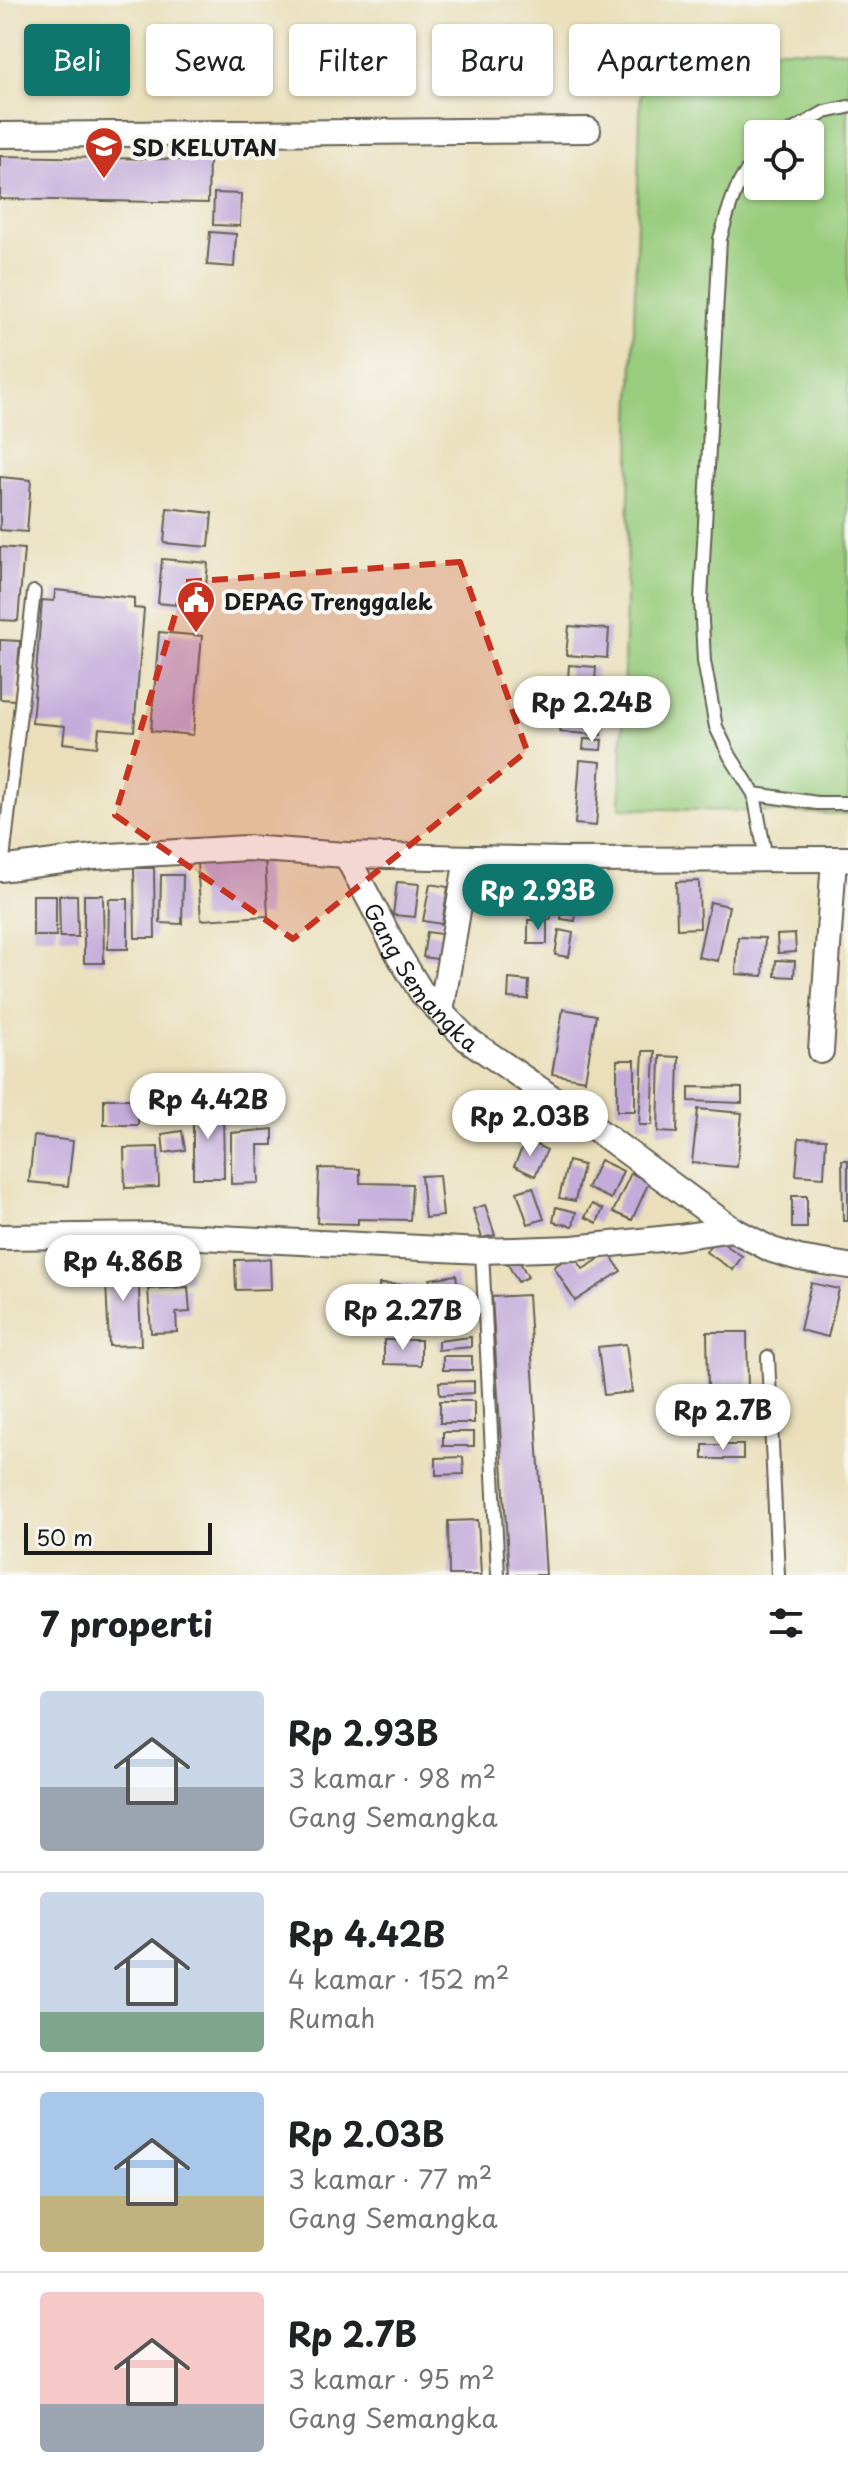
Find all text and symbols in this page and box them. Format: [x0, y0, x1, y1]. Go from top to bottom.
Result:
chip: Beli [24, 24, 130, 96]
chip: Sewa [146, 24, 273, 96]
chip: Filter [289, 24, 416, 96]
chip: Baru [432, 24, 553, 96]
chip: Apartemen [569, 24, 780, 96]
map controls [744, 120, 824, 200]
button: locate [744, 120, 824, 200]
school or university icon: SD KELUTAN [83, 125, 125, 180]
place label: SD KELUTAN [132, 130, 277, 163]
public building icon: DEPAG Trenggalek [175, 579, 217, 634]
place label: DEPAG Trenggalek [224, 584, 433, 617]
pin: Rp 2.24B [509, 676, 675, 744]
text: Rp 2.24B [531, 682, 653, 721]
pin: Rp 2.93B [455, 864, 621, 932]
text: Rp 2.93B [480, 870, 596, 909]
street label: Gang Semangka [357, 896, 486, 1059]
pin: Rp 4.42B [125, 1073, 291, 1141]
text: Rp 4.42B [148, 1079, 268, 1118]
pin: Rp 2.03B [447, 1090, 613, 1158]
text: Rp 2.03B [470, 1096, 590, 1135]
pin: Rp 4.86B [40, 1235, 206, 1303]
text: Rp 4.86B [63, 1241, 183, 1280]
pin: Rp 2.27B [320, 1284, 486, 1352]
text: Rp 2.27B [343, 1290, 463, 1329]
pin: Rp 2.7B [649, 1384, 797, 1452]
text: Rp 2.7B [674, 1390, 772, 1429]
scale bar [24, 1519, 212, 1555]
text: 50 m [36, 1520, 93, 1553]
text: 7 properti [40, 1597, 213, 1649]
icon: filters [764, 1601, 808, 1645]
text: Rp 2.93B [288, 1706, 439, 1758]
icon: home [104, 1723, 200, 1819]
text: 3 kamar · 98 m² [288, 1758, 496, 1797]
text: Gang Semangka [288, 1797, 498, 1836]
text: Rp 4.42B [288, 1907, 445, 1959]
icon: home [104, 1924, 200, 2020]
text: 4 kamar · 152 m² [288, 1959, 509, 1998]
text: Rumah [288, 1998, 375, 2037]
text: Rp 2.03B [288, 2107, 445, 2159]
icon: home [104, 2124, 200, 2220]
text: 3 kamar · 77 m² [288, 2159, 492, 2198]
text: Gang Semangka [288, 2198, 498, 2237]
text: Rp 2.7B [288, 2307, 417, 2359]
icon: home [104, 2324, 200, 2420]
text: 3 kamar · 95 m² [288, 2359, 495, 2398]
text: Gang Semangka [288, 2398, 498, 2437]

